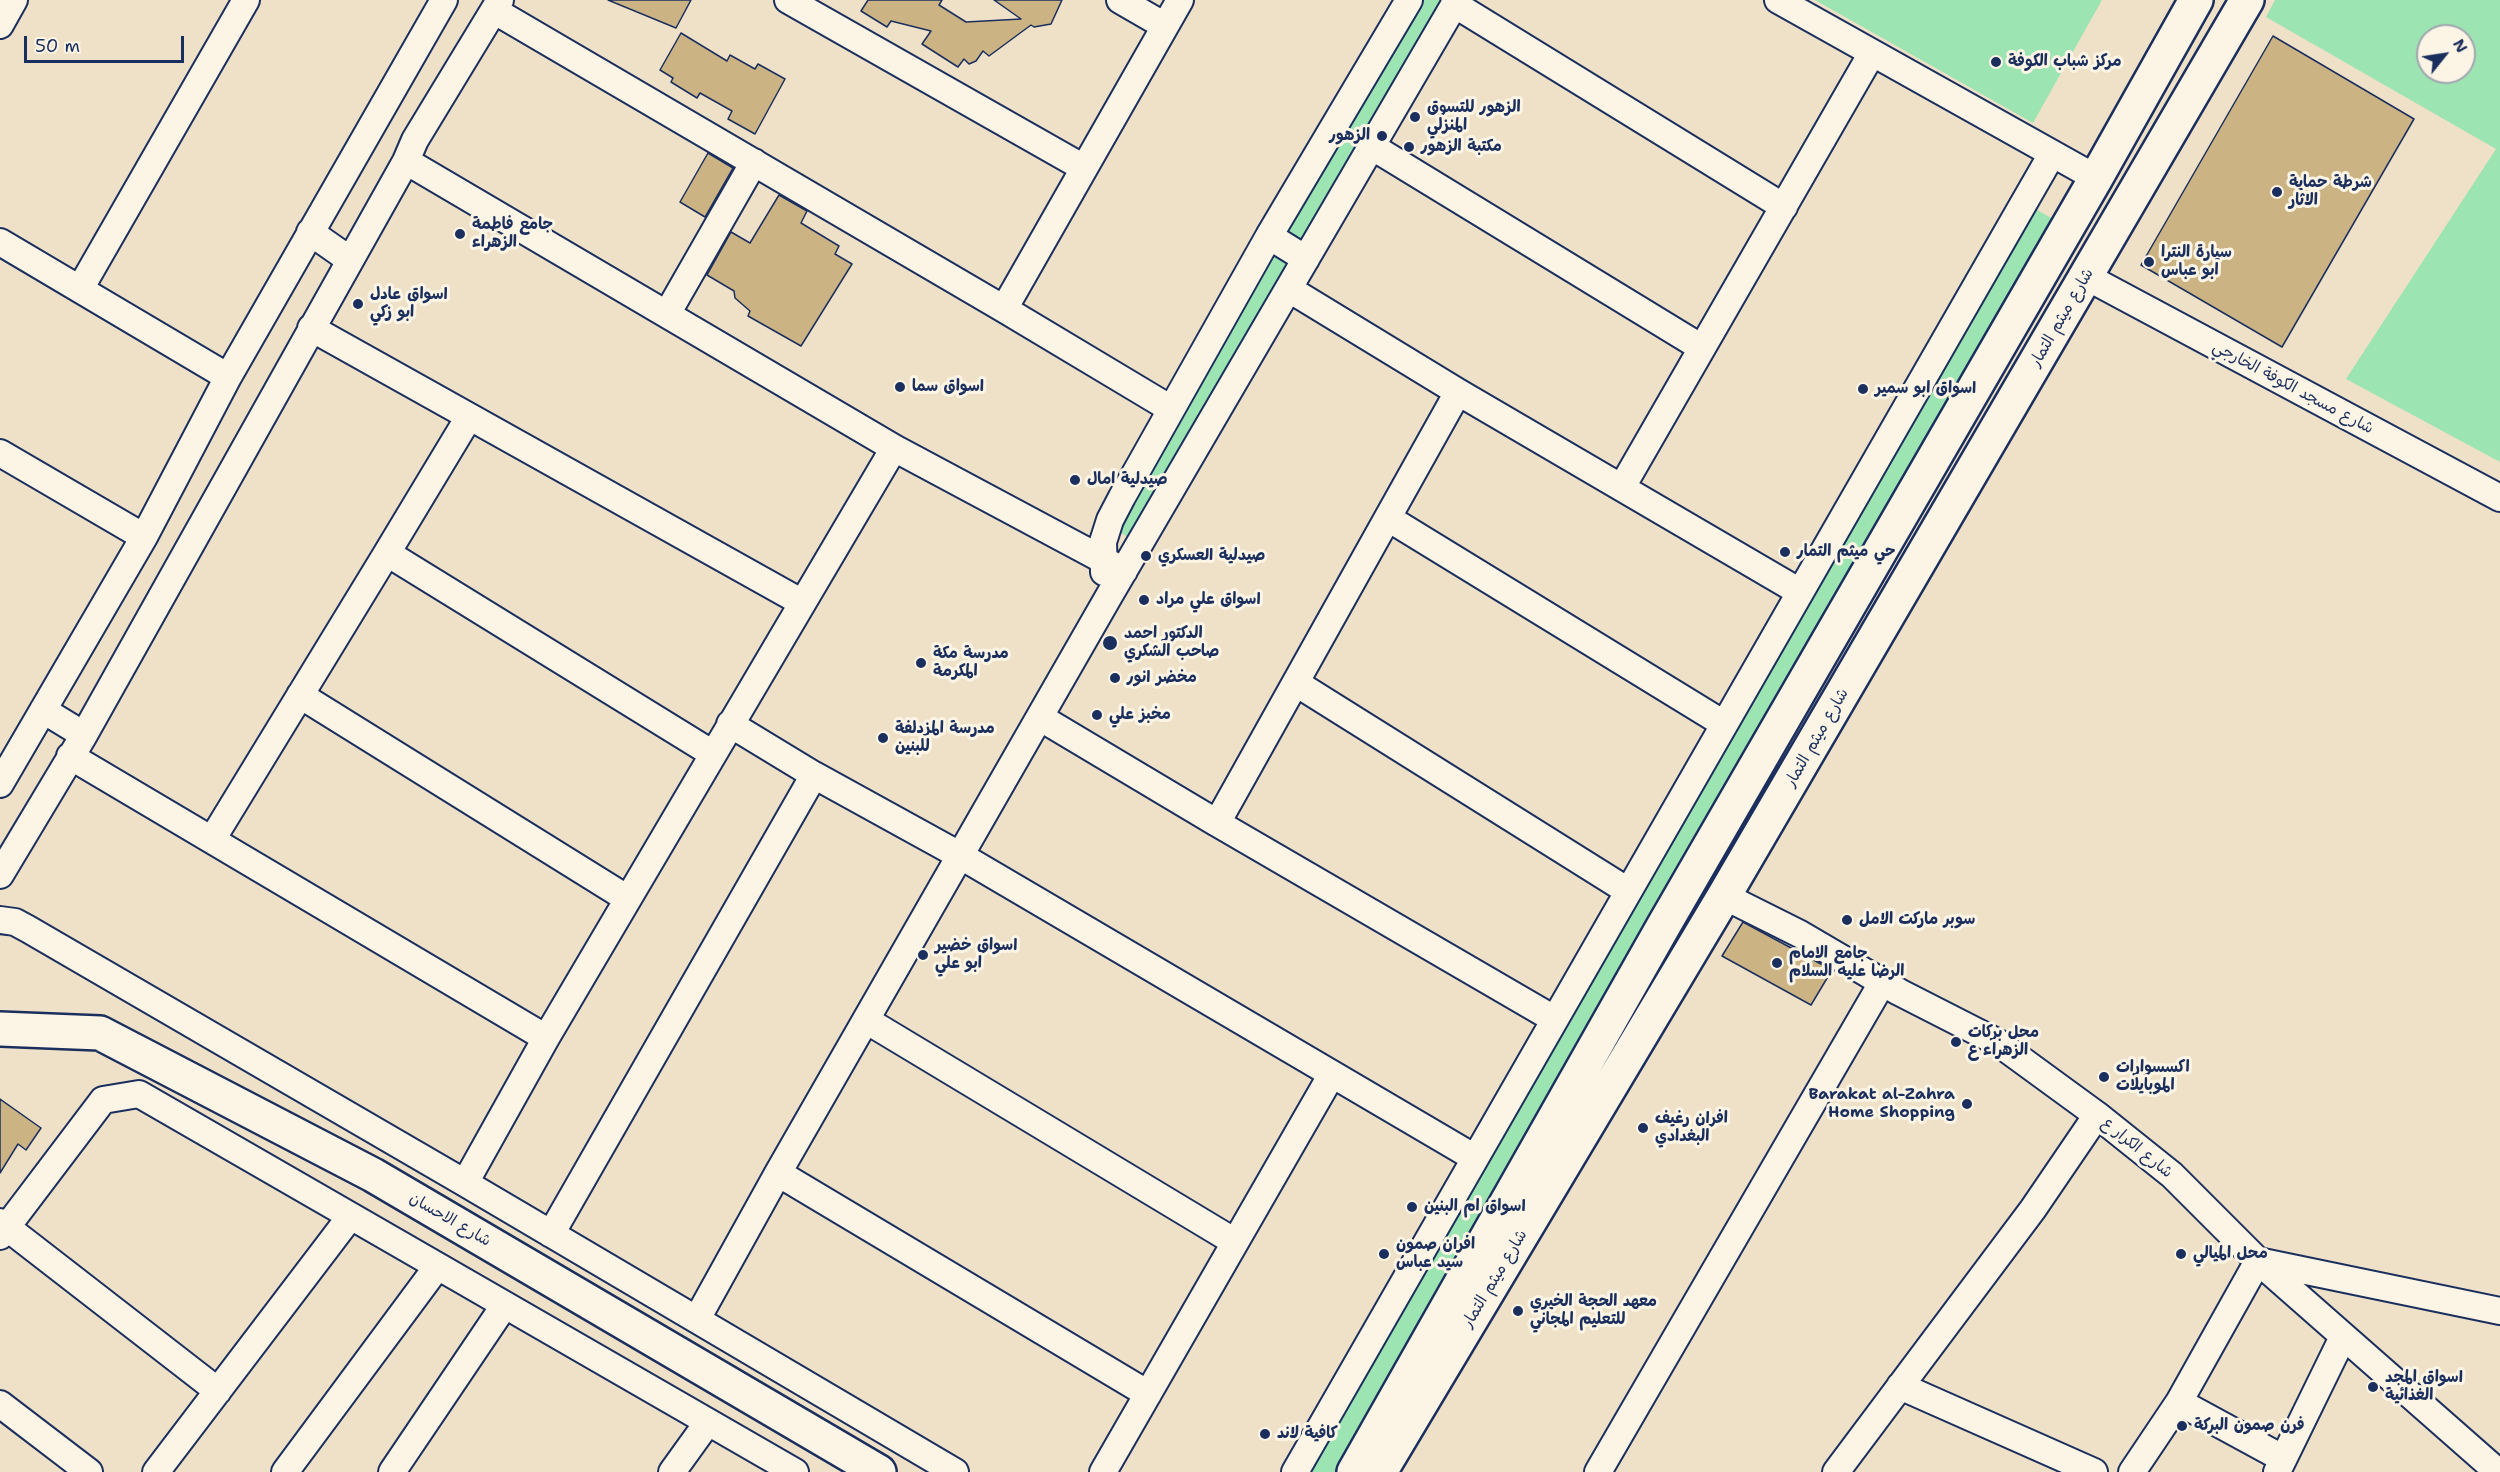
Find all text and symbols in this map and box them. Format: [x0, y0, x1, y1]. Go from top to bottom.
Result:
scale bar [27, 24, 188, 62]
north arrow [2416, 24, 2476, 84]
text: 50 m [35, 34, 80, 58]
text: N [2448, 35, 2473, 56]
place label: مركز شباب الكوفة [2008, 52, 2122, 72]
marker: مركز شباب الكوفة [1989, 55, 2003, 69]
place label: الزهور للتسوق المنزلي [1427, 98, 1521, 136]
marker: الزهور للتسوق المنزلي [1408, 110, 1422, 124]
place label: الزهور [1329, 126, 1370, 146]
marker: الزهور [1375, 129, 1389, 143]
place label: مكتبة الزهور [1421, 137, 1502, 157]
marker: مكتبة الزهور [1402, 140, 1416, 154]
place label: شرطة حماية الاثار [2289, 173, 2372, 211]
marker: شرطة حماية الاثار [2270, 185, 2284, 199]
place label: جامع فاطمة الزهراء [472, 215, 553, 253]
marker: جامع فاطمة الزهراء [453, 227, 467, 241]
place label: سيارة النترا ابو عباس [2161, 243, 2232, 281]
marker: سيارة النترا ابو عباس [2142, 255, 2156, 269]
street label: شارع ميثم التمار [2026, 265, 2098, 371]
place label: اسواق عادل ابو زكي [370, 285, 448, 323]
marker: اسواق عادل ابو زكي [351, 297, 365, 311]
street label: شارع مسجد الكوفة الخارجي [2209, 337, 2377, 439]
place label: اسواق سما [912, 377, 984, 397]
place label: اسواق ابو سمير [1875, 379, 1976, 399]
marker: اسواق سما [893, 380, 907, 394]
marker: اسواق ابو سمير [1856, 382, 1870, 396]
place label: صيدلية امال [1087, 470, 1168, 490]
marker: صيدلية امال [1068, 473, 1082, 487]
place label: حي ميثم التمار [1797, 542, 1896, 562]
marker: حي ميثم التمار [1778, 545, 1792, 559]
place label: صيدلية العسكري [1158, 546, 1265, 566]
marker: صيدلية العسكري [1139, 549, 1153, 563]
place label: اسواق علي مراد [1156, 590, 1261, 610]
marker: اسواق علي مراد [1137, 593, 1151, 607]
place label: الدكتور احمد صاحب الشكري [1124, 624, 1219, 662]
marker: الدكتور احمد صاحب الشكري [1101, 634, 1119, 652]
place label: مدرسة مكة المكرمة [933, 644, 1009, 682]
marker: مدرسة مكة المكرمة [914, 656, 928, 670]
place label: مخضر انور [1127, 668, 1197, 688]
marker: مخضر انور [1108, 671, 1122, 685]
street label: شارع ميثم التمار [1781, 685, 1853, 791]
place label: مخبز علي [1109, 705, 1171, 725]
marker: مخبز علي [1090, 708, 1104, 722]
place label: مدرسة المزدلفة للبنين [895, 719, 995, 757]
marker: مدرسة المزدلفة للبنين [876, 731, 890, 745]
place label: سوبر ماركت الامل [1859, 910, 1975, 930]
marker: سوبر ماركت الامل [1840, 913, 1854, 927]
place label: اسواق خضير ابو علي [935, 936, 1017, 974]
place label: جامع الامام الرضا عليه السلام [1789, 944, 1904, 982]
marker: اسواق خضير ابو علي [916, 948, 930, 962]
marker: جامع الامام الرضا عليه السلام [1770, 956, 1784, 970]
place label: محل بركات الزهراء ع [1968, 1023, 2039, 1061]
marker: محل بركات الزهراء ع [1949, 1035, 1963, 1049]
place label: اكسسوارات الموبايلات [2116, 1058, 2190, 1096]
marker: اكسسوارات الموبايلات [2097, 1070, 2111, 1084]
place label: Barakat al-Zahra Home Shopping [1809, 1085, 1955, 1123]
marker: Barakat al-Zahra Home Shopping [1960, 1097, 1974, 1111]
place label: افران رغيف البغدادي [1655, 1109, 1728, 1147]
street label: شارع الكرار ع [2098, 1114, 2176, 1182]
marker: افران رغيف البغدادي [1636, 1121, 1650, 1135]
street label: شارع الاحسان [406, 1189, 494, 1251]
place label: اسواق ام البنين [1424, 1197, 1526, 1217]
marker: اسواق ام البنين [1405, 1200, 1419, 1214]
street label: شارع ميثم التمار [1458, 1227, 1532, 1331]
place label: افران صمون سيد عباس [1396, 1235, 1475, 1273]
place label: محل الميالي [2193, 1244, 2268, 1264]
marker: افران صمون سيد عباس [1377, 1247, 1391, 1261]
marker: محل الميالي [2174, 1247, 2188, 1261]
place label: معهد الحجة الخيري للتعليم المجاني [1530, 1292, 1657, 1330]
marker: معهد الحجة الخيري للتعليم المجاني [1511, 1304, 1525, 1318]
place label: اسواق المجد الغذائية [2385, 1368, 2463, 1406]
marker: اسواق المجد الغذائية [2366, 1380, 2380, 1394]
place label: فرن صمون البركة [2194, 1416, 2305, 1436]
marker: فرن صمون البركة [2175, 1419, 2189, 1433]
place label: كافية لاند [1277, 1424, 1338, 1444]
marker: كافية لاند [1258, 1427, 1272, 1441]

